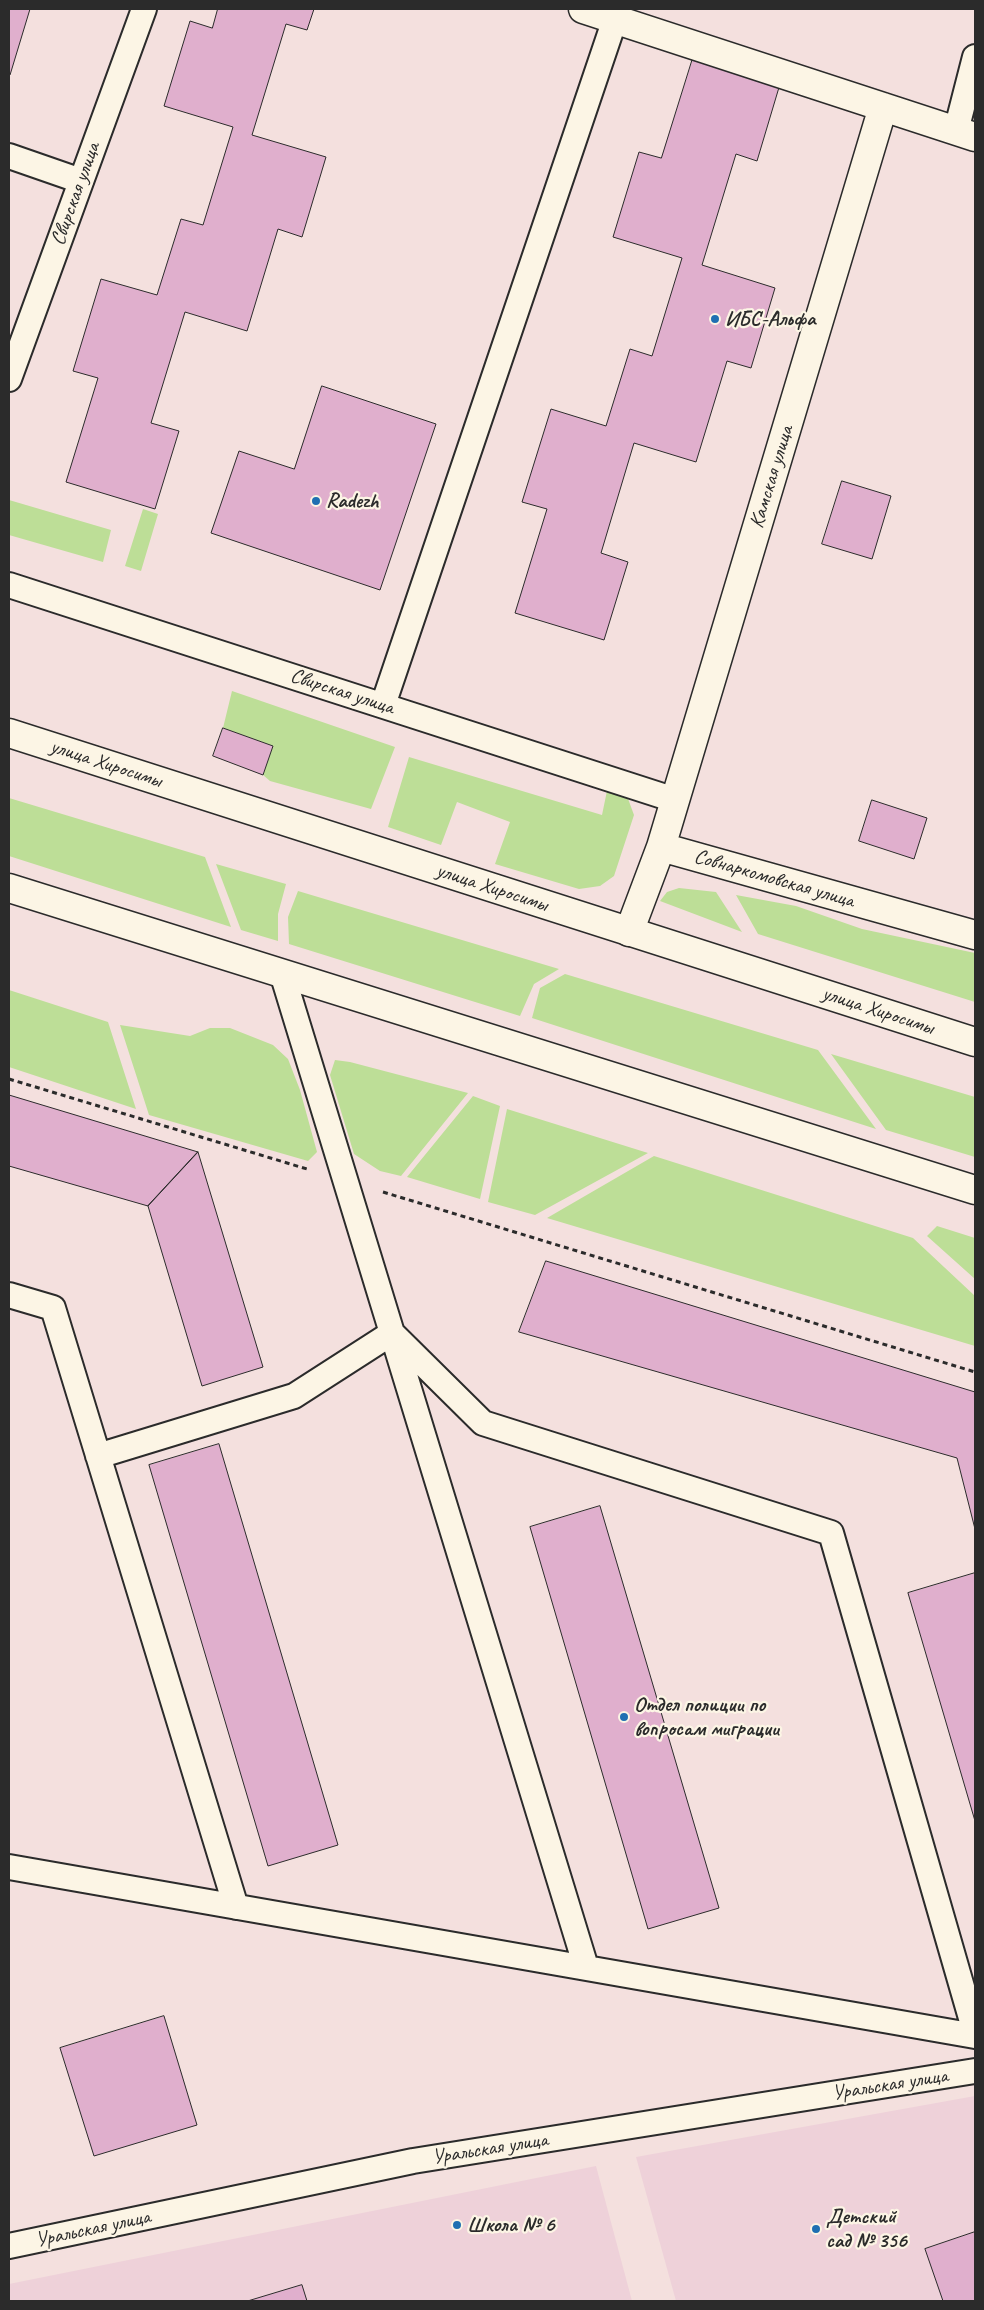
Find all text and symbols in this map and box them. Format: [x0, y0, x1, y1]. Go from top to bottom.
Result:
street label: Свирская улица [46, 139, 106, 249]
place label: ИБС-Альфа [725, 306, 815, 332]
marker: ИБС-Альфа [709, 313, 721, 325]
street label: Камская улица [744, 423, 800, 531]
place label: Radezh [326, 488, 378, 514]
marker: Radezh [310, 495, 322, 507]
street label: Свирская улица [287, 663, 397, 721]
street label: улица Хиросимы [47, 734, 165, 794]
street label: Совнаркомовская улица [691, 844, 857, 914]
street label: улица Хиросимы [433, 858, 551, 918]
street label: улица Хиросимы [819, 981, 937, 1041]
place label: Отдел полиции по вопросам миграции [634, 1692, 779, 1742]
marker: Отдел полиции по вопросам миграции [618, 1711, 630, 1723]
street label: Уральская улица [830, 2063, 950, 2107]
street label: Уральская улица [430, 2127, 550, 2171]
place label: Детский сад № 356 [826, 2204, 907, 2254]
street label: Уральская улица [33, 2205, 153, 2253]
place label: Школа № 6 [467, 2212, 554, 2238]
marker: Школа № 6 [451, 2219, 463, 2231]
marker: Детский сад № 356 [810, 2223, 822, 2235]

